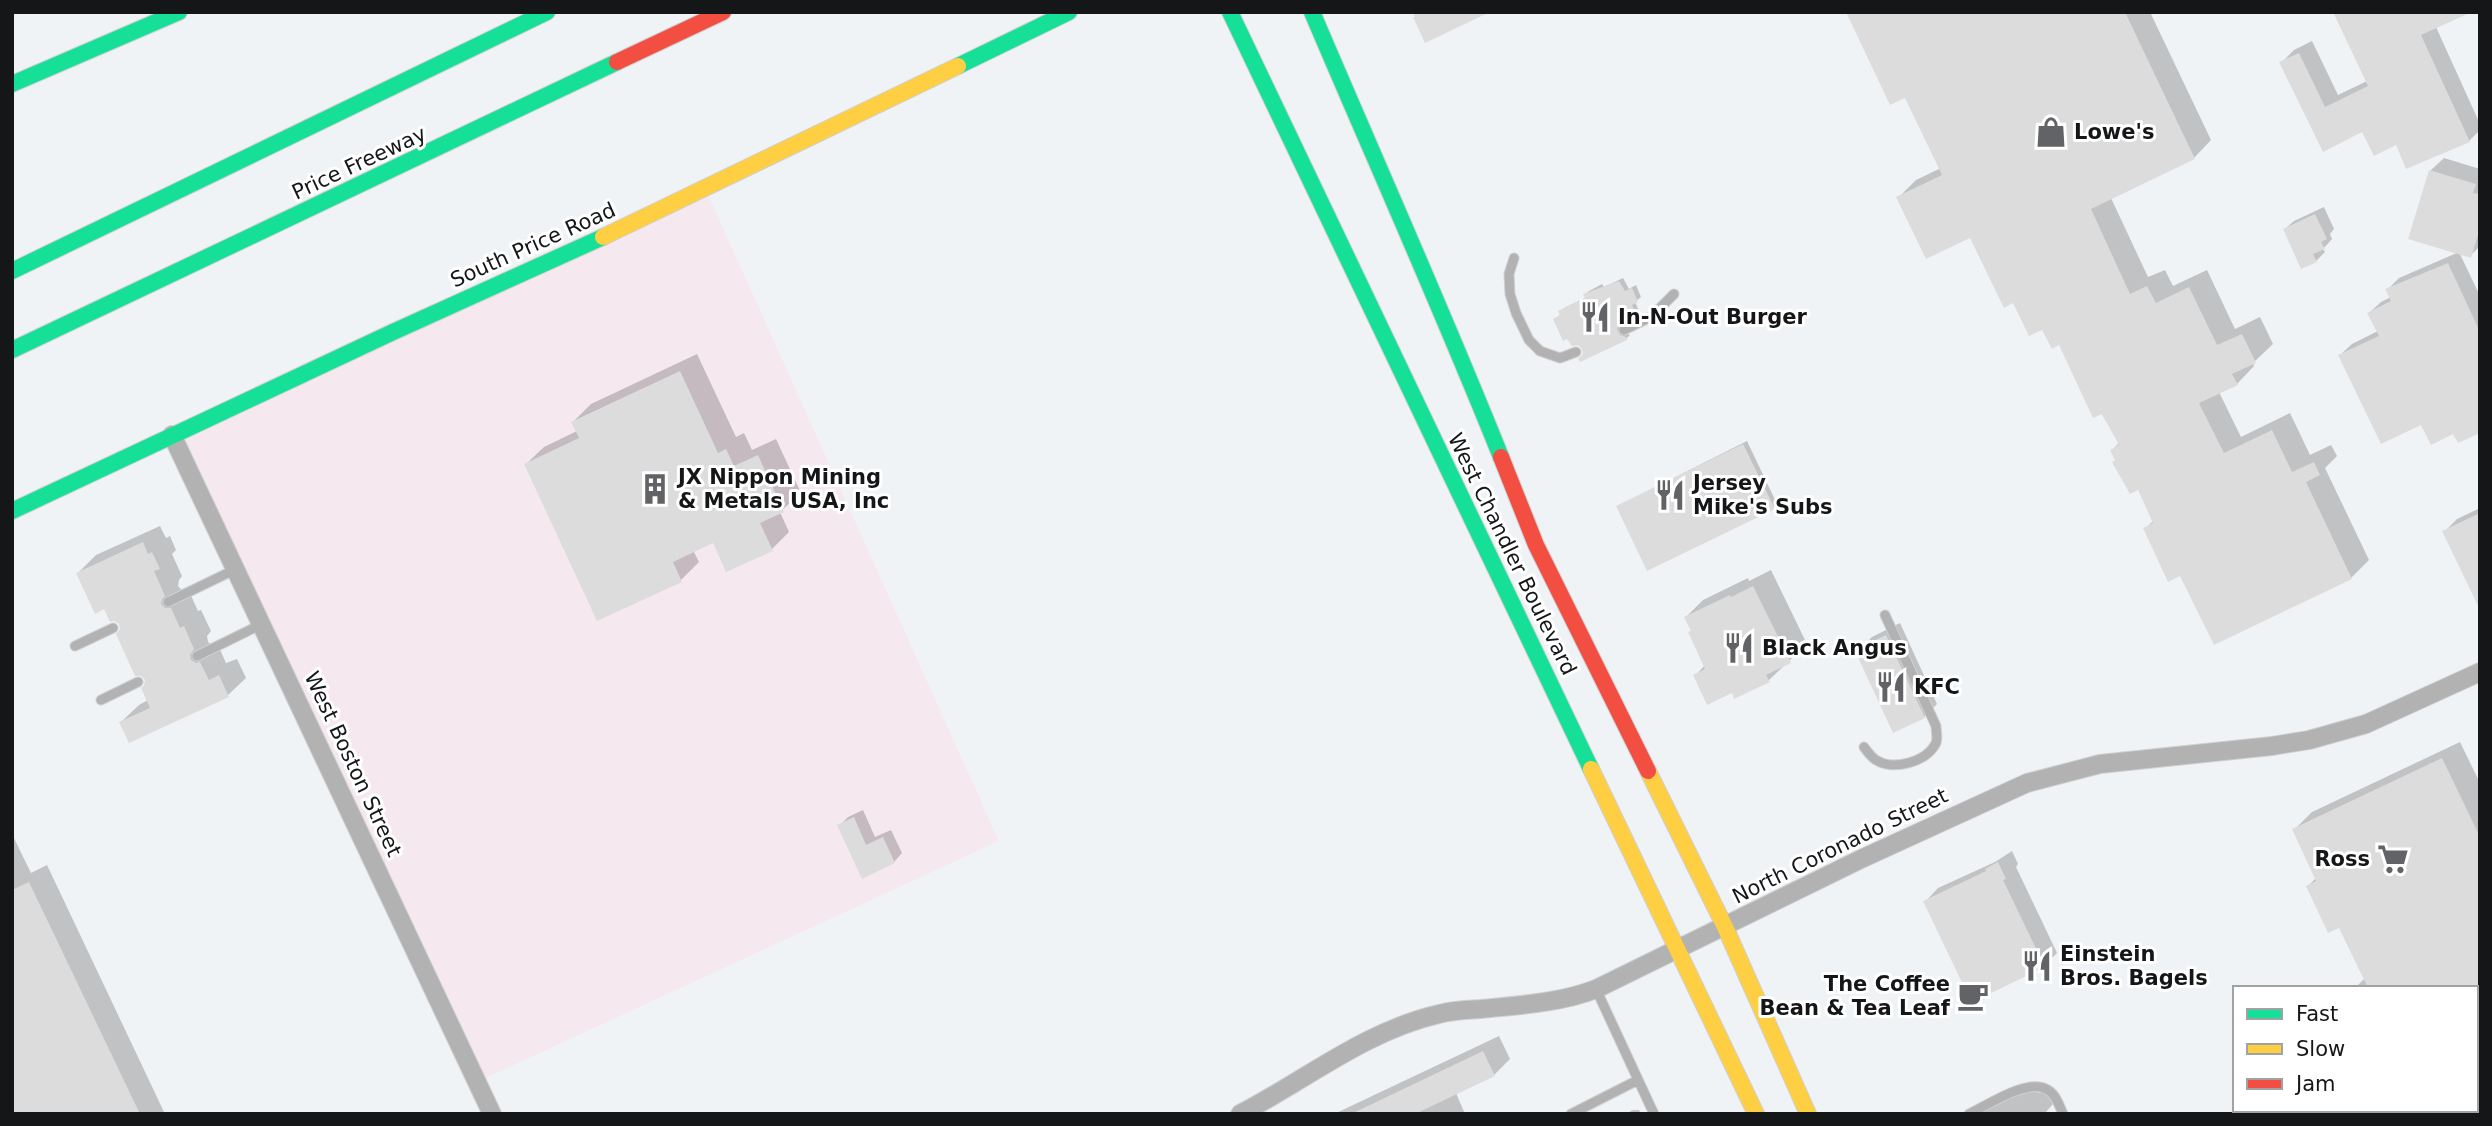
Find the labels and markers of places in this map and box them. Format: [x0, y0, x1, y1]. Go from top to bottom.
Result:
shop icon: Lowe's [2034, 115, 2068, 149]
place label: Lowe's [2074, 120, 2154, 144]
restaurant icon: In-N-Out Burger [1578, 300, 1612, 334]
place label: In-N-Out Burger [1618, 305, 1808, 329]
place label: JX Nippon Mining & Metals USA, Inc [676, 465, 889, 513]
place label: Jersey Mike's Subs [1691, 471, 1833, 519]
building icon: JX Nippon Mining & Metals USA, Inc [638, 472, 672, 506]
restaurant icon: Jersey Mike's Subs [1653, 478, 1687, 512]
restaurant icon: Black Angus [1722, 631, 1756, 665]
place label: Black Angus [1762, 636, 1907, 660]
restaurant icon: KFC [1874, 670, 1908, 704]
place label: KFC [1914, 675, 1960, 699]
supermarket icon: Ross [2376, 842, 2410, 876]
place label: Ross [2314, 847, 2370, 871]
place label: Einstein Bros. Bagels [2060, 942, 2208, 990]
restaurant icon: Einstein Bros. Bagels [2020, 949, 2054, 983]
place label: The Coffee Bean & Tea Leaf [1760, 972, 1951, 1020]
cafe icon: The Coffee Bean & Tea Leaf [1956, 979, 1990, 1013]

